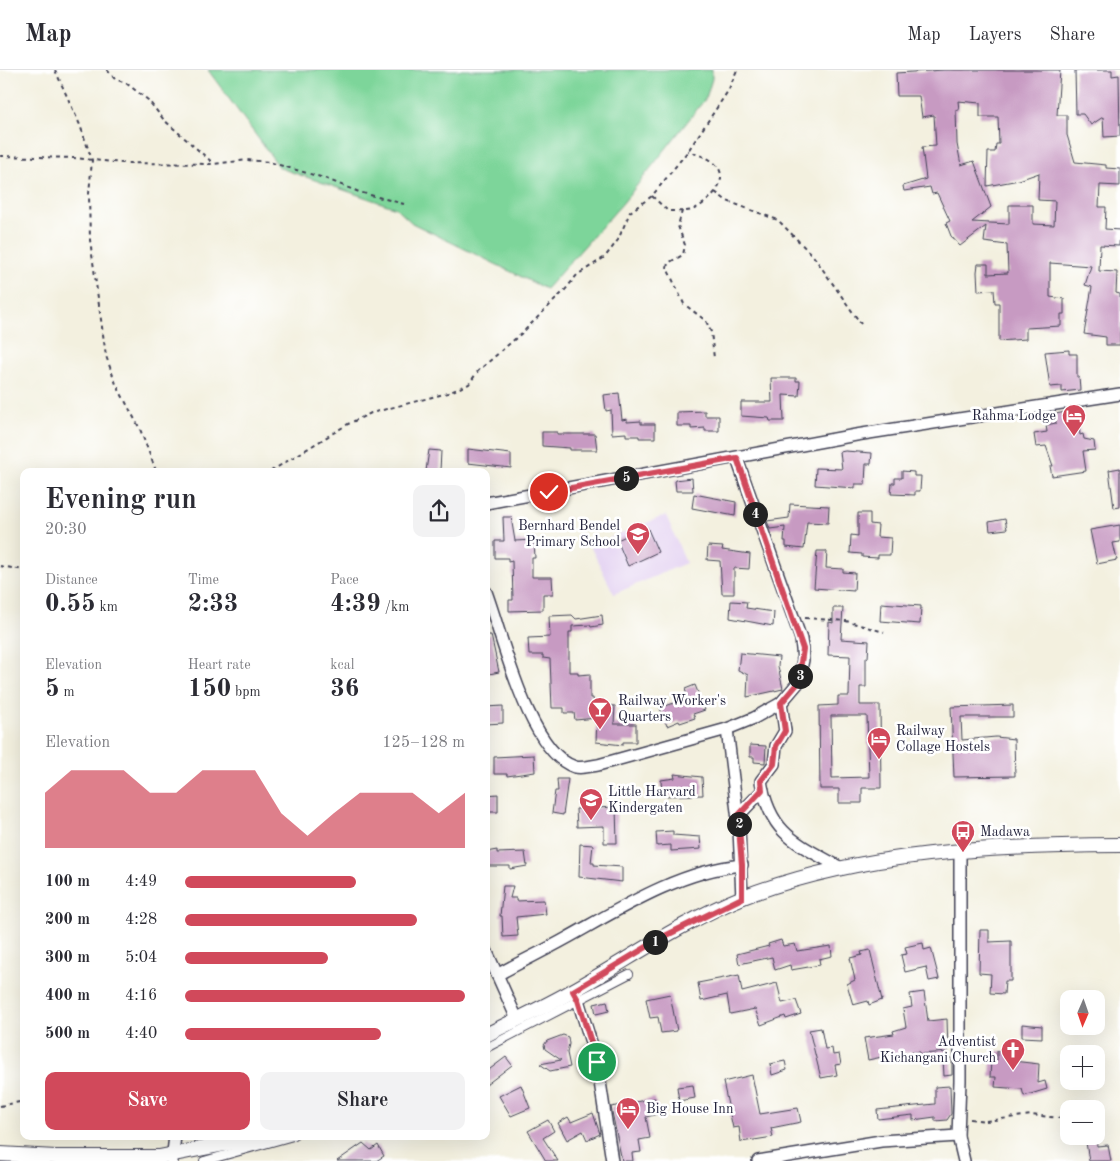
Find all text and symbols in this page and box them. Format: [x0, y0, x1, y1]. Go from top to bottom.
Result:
text: Map [25, 23, 72, 47]
text: Map [907, 26, 941, 44]
text: Layers [969, 26, 1021, 44]
text: Share [1049, 26, 1095, 44]
hotel icon: Rahma Lodge [1061, 403, 1087, 437]
place label: Rahma Lodge [972, 409, 1056, 423]
pin: 5 [614, 466, 638, 490]
pin [528, 471, 570, 513]
text: 5 [622, 471, 631, 485]
icon: check [535, 478, 563, 506]
button: share [413, 485, 465, 537]
text: Evening run [45, 487, 197, 515]
pin: 4 [742, 502, 768, 526]
text: 4 [751, 507, 760, 521]
place label: Bernhard Bendel Primary School [518, 519, 620, 549]
school or university icon: Bernhard Bendel Primary School [625, 521, 651, 555]
text: 20:30 [45, 522, 87, 538]
text: Distance [45, 573, 98, 587]
text: Time [188, 573, 219, 587]
text: Pace [330, 573, 359, 587]
text: 0.55 [45, 592, 96, 617]
text: 2:33 [188, 592, 238, 617]
text: 4:39 [330, 592, 381, 617]
text: km [96, 600, 118, 614]
text: /km [381, 600, 409, 614]
text: Elevation [45, 658, 102, 672]
text: Heart rate [188, 658, 251, 672]
text: kcal [330, 658, 354, 672]
pin: 3 [788, 664, 812, 688]
text: 3 [796, 669, 805, 683]
text: 5 [45, 677, 60, 702]
text: 150 [188, 677, 231, 702]
text: 36 [330, 677, 359, 702]
text: m [60, 685, 75, 699]
text: bpm [231, 685, 261, 699]
place label: Railway Worker's Quarters [618, 694, 726, 724]
bar icon: Railway Worker's Quarters [587, 696, 613, 730]
place label: Railway Collage Hostels [896, 724, 990, 754]
hotel icon: Railway Collage Hostels [866, 726, 892, 760]
text: Elevation [45, 735, 110, 751]
text: 125–128 m [382, 735, 465, 751]
place label: Little Harvard Kindergaten [608, 785, 696, 815]
school or university icon: Little Harvard Kindergaten [578, 787, 604, 821]
pin: 2 [726, 812, 752, 836]
text: 2 [735, 817, 744, 831]
bus stop icon: Madawa [950, 819, 976, 853]
place label: Madawa [980, 825, 1030, 839]
text: 100 m [45, 874, 90, 890]
text: 4:49 [125, 874, 157, 890]
text: 200 m [45, 912, 90, 928]
text: 4:28 [125, 912, 157, 928]
pin: 1 [642, 930, 668, 954]
text: 1 [651, 935, 660, 949]
text: 300 m [45, 950, 90, 966]
text: 5:04 [125, 950, 157, 966]
text: 400 m [45, 988, 90, 1004]
text: 4:16 [125, 988, 157, 1004]
north arrow [1060, 990, 1105, 1035]
map controls [1060, 990, 1105, 1145]
text: 500 m [45, 1026, 90, 1042]
text: 4:40 [125, 1026, 157, 1042]
place label: Adventist Kichangani Church [880, 1035, 996, 1065]
church icon: Adventist Kichangani Church [1000, 1037, 1026, 1071]
pin [576, 1041, 618, 1083]
button: + [1060, 1045, 1105, 1090]
icon: arrive [583, 1048, 611, 1076]
button: Save [45, 1072, 250, 1130]
button: Share [260, 1072, 465, 1130]
hotel icon: Big House Inn [615, 1096, 641, 1130]
button: − [1060, 1100, 1105, 1145]
place label: Big House Inn [646, 1102, 734, 1116]

